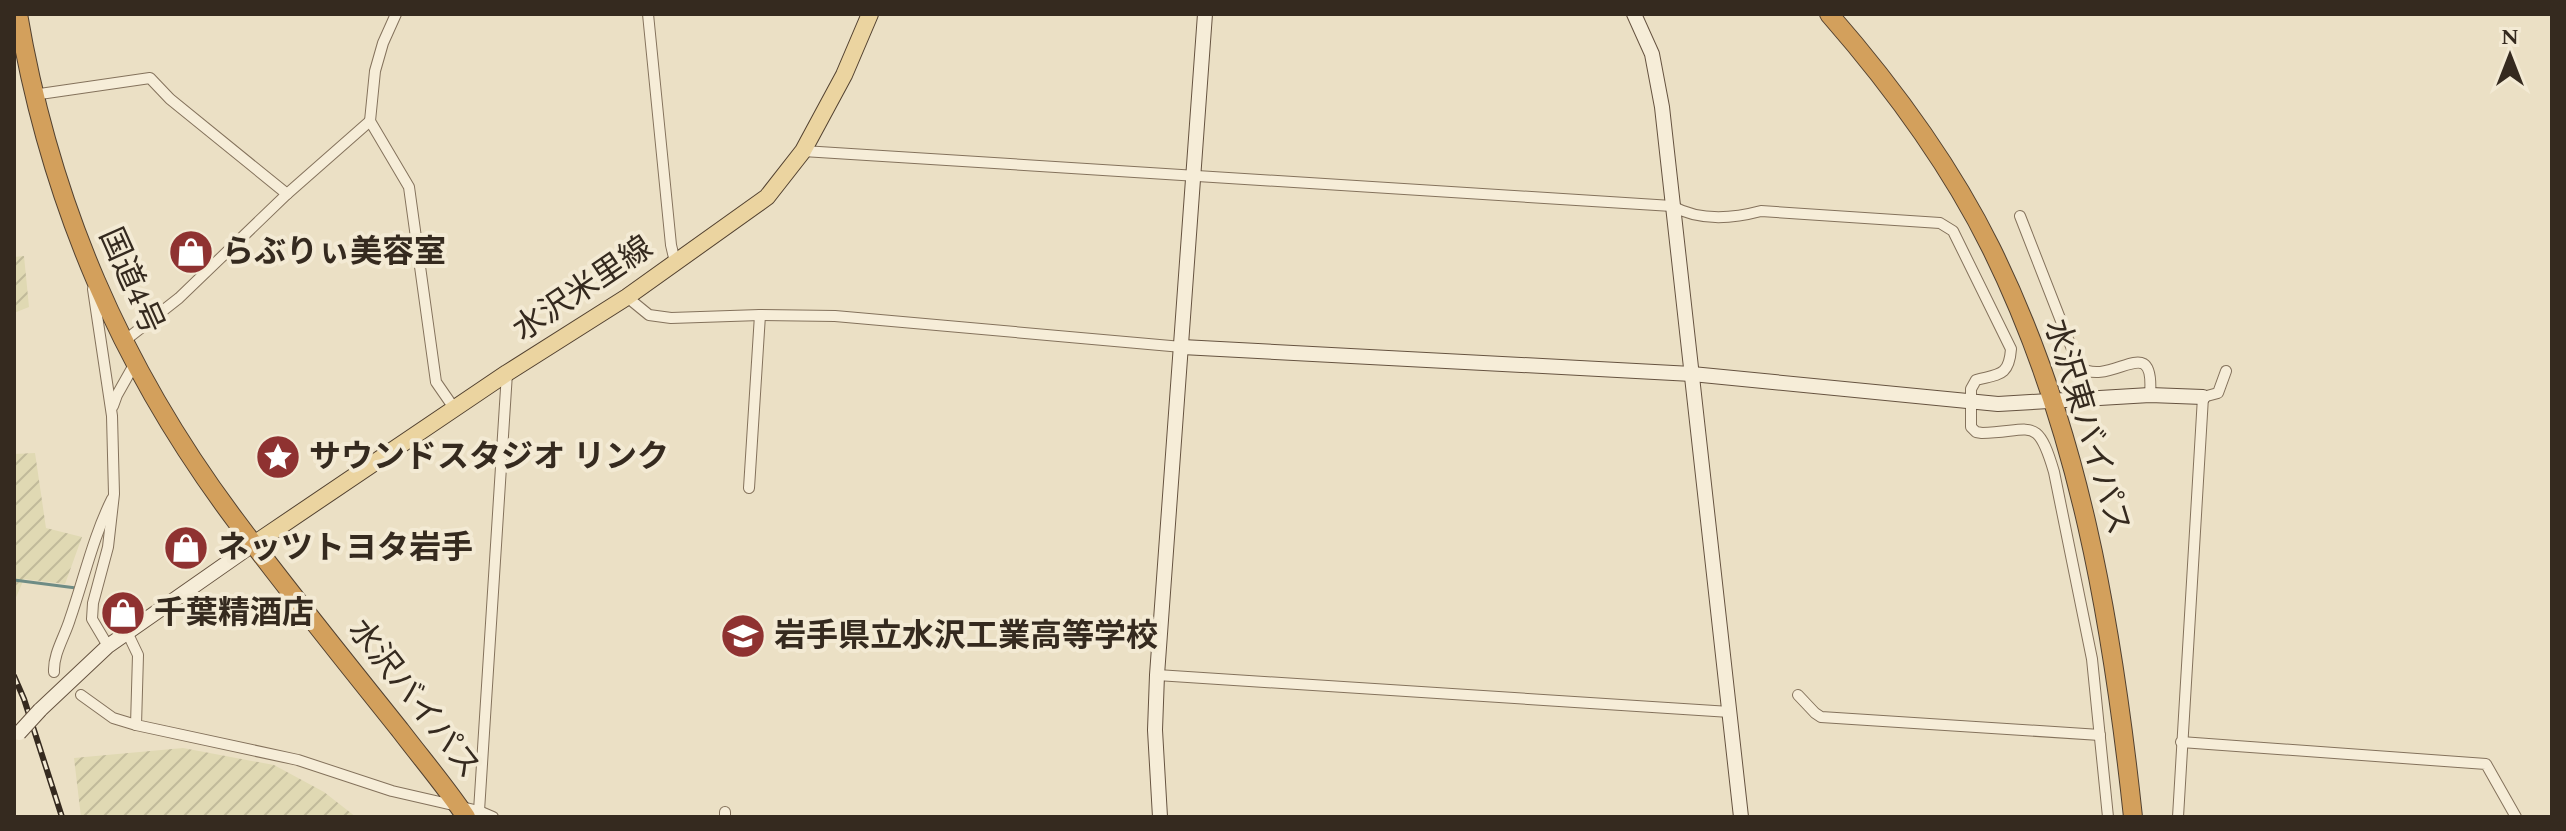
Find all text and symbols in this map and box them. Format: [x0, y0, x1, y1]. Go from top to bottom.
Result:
north arrow [2470, 16, 2550, 96]
text: N [2501, 21, 2519, 54]
street label: 国道4号 [86, 220, 176, 342]
street label: 水沢米里線 [503, 224, 663, 354]
shop icon: らぶりぃ美容室 [167, 228, 215, 276]
place label: らぶりぃ美容室 [222, 228, 446, 277]
street label: 水沢東バイパス [2031, 313, 2143, 541]
place icon: サウンドスタジオ リンク [254, 433, 302, 481]
place label: サウンドスタジオ リンク [309, 433, 669, 482]
shop icon: ネッツトヨタ岩手 [162, 524, 210, 572]
place label: ネッツトヨタ岩手 [217, 524, 473, 573]
shop icon: 千葉精酒店 [99, 589, 147, 637]
place label: 千葉精酒店 [154, 589, 314, 638]
street label: 水沢バイパス [336, 609, 492, 789]
school or university icon: 岩手県立水沢工業高等学校 [719, 612, 767, 660]
place label: 岩手県立水沢工業高等学校 [774, 612, 1158, 661]

